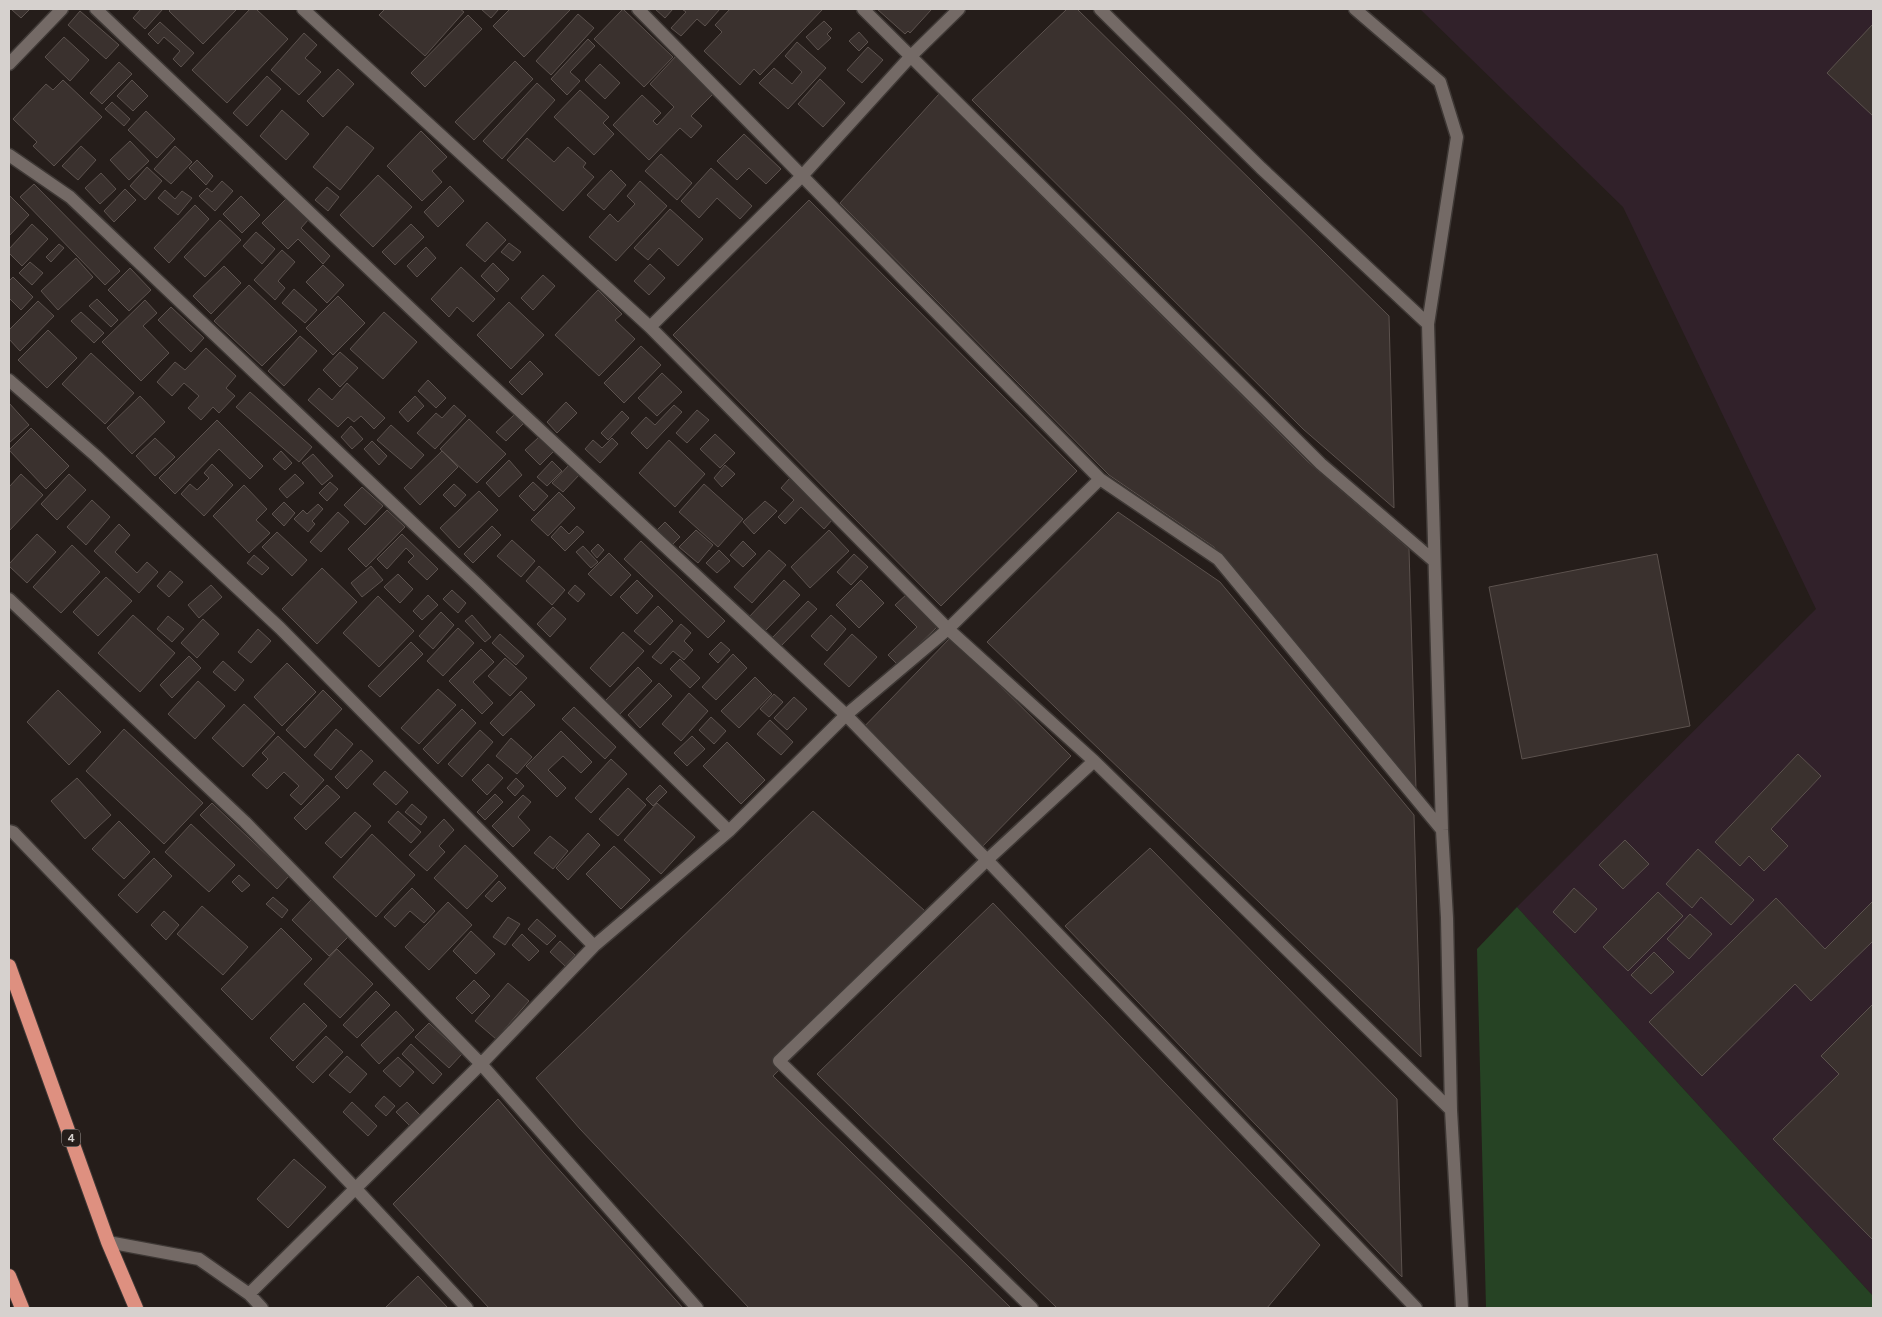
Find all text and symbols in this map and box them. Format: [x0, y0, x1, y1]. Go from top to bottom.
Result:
road number: 4 [62, 1130, 80, 1146]

